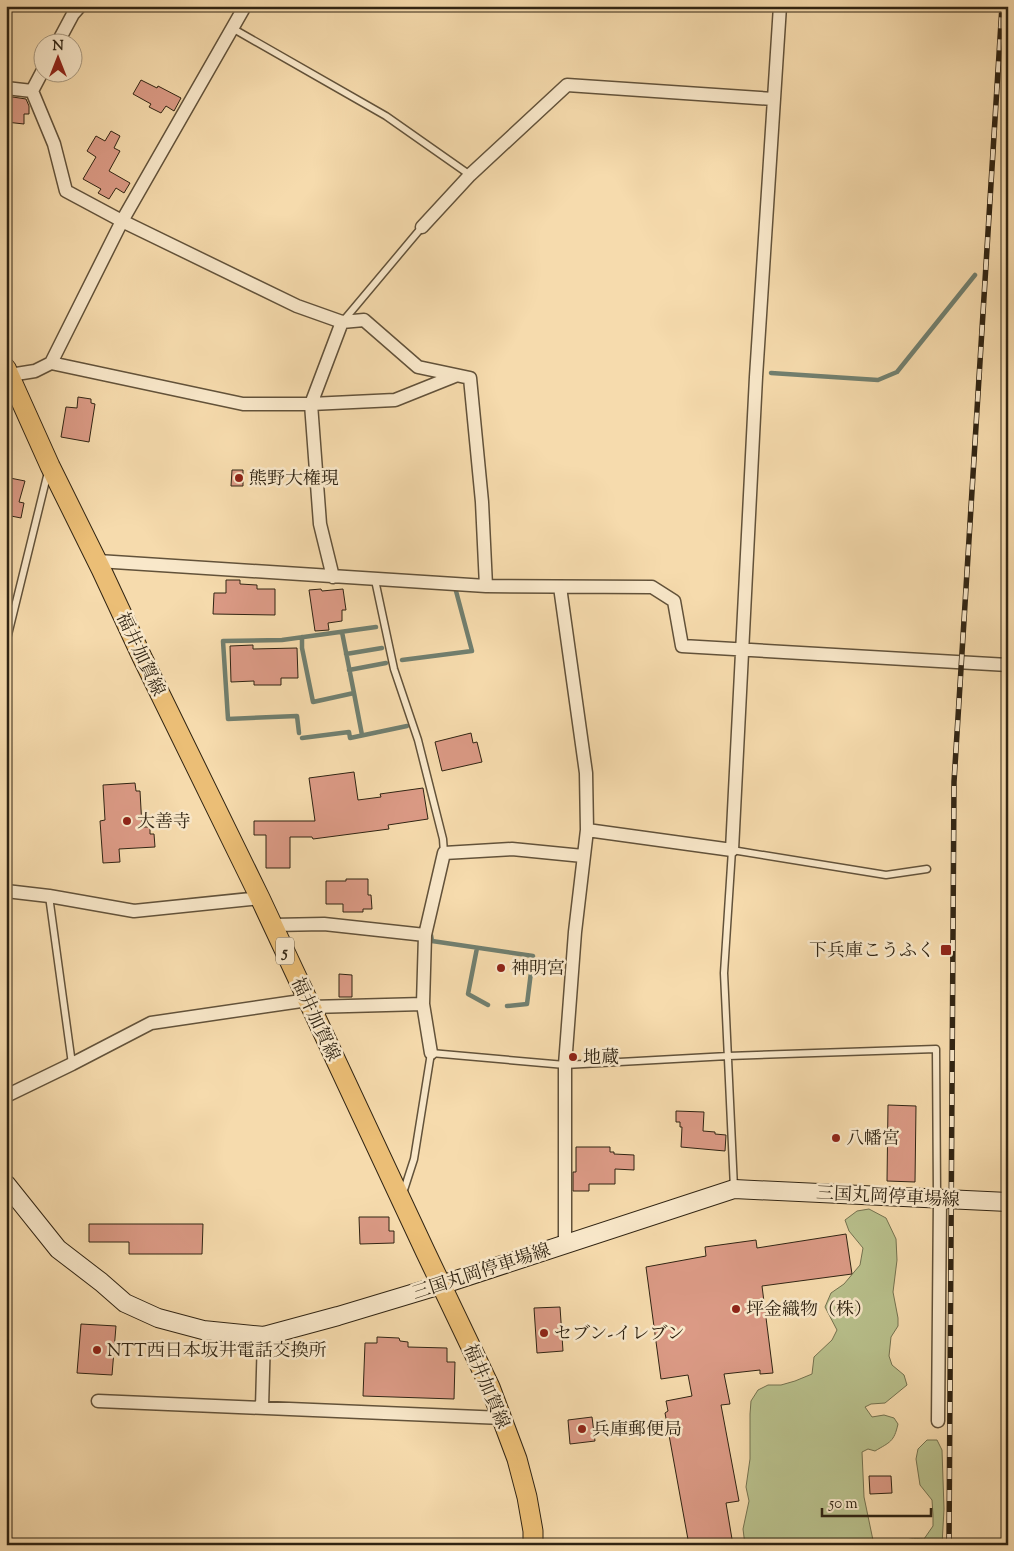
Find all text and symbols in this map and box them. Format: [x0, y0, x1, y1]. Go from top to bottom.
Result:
north arrow [32, 32, 82, 82]
text: N [52, 37, 64, 57]
place label: 熊野大権現 [249, 467, 339, 493]
marker: 熊野大権現 [233, 472, 245, 484]
street label: 福井加賀線 [108, 609, 170, 701]
place label: 大善寺 [137, 810, 191, 836]
marker: 大善寺 [121, 815, 133, 827]
road number: 5 [276, 938, 294, 964]
place label: 下兵庫こうふく [809, 939, 935, 965]
marker: 下兵庫こうふく [939, 943, 953, 957]
place label: 神明宮 [511, 957, 565, 983]
marker: 神明宮 [495, 962, 507, 974]
street label: 福井加賀線 [283, 974, 345, 1066]
place label: 地蔵 [583, 1046, 619, 1072]
marker: 地蔵 [567, 1051, 579, 1063]
place label: 八幡宮 [846, 1127, 900, 1153]
marker: 八幡宮 [830, 1132, 842, 1144]
street label: 三国丸岡停車場線 [815, 1181, 960, 1215]
street label: 三国丸岡停車場線 [409, 1238, 554, 1308]
place label: 坪金織物（株） [746, 1298, 872, 1324]
marker: 坪金織物（株） [730, 1303, 742, 1315]
place label: セブン-イレブン [554, 1322, 685, 1348]
marker: セブン-イレブン [538, 1327, 550, 1339]
place label: NTT西日本坂井電話交換所 [107, 1339, 327, 1365]
street label: 福井加賀線 [456, 1340, 515, 1433]
marker: NTT西日本坂井電話交換所 [91, 1344, 103, 1356]
place label: 兵庫郵便局 [592, 1418, 682, 1444]
marker: 兵庫郵便局 [576, 1423, 588, 1435]
scale bar [822, 1486, 930, 1518]
text: 50 m [828, 1494, 858, 1515]

